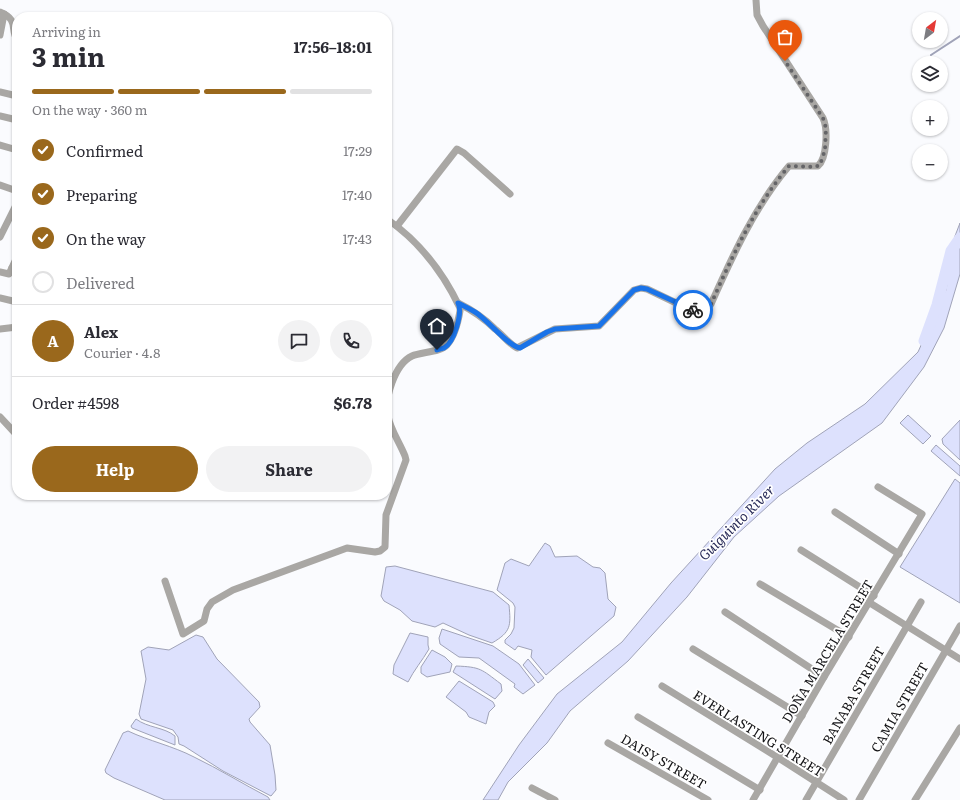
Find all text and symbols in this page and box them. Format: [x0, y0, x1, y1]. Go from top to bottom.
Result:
north arrow [912, 12, 948, 48]
map controls [912, 12, 948, 180]
pin [768, 20, 802, 61]
text: Arriving in [32, 22, 101, 41]
icon: bag [774, 26, 796, 48]
text: 17:56–18:01 [294, 35, 372, 58]
text: 3 min [32, 36, 105, 75]
button: layers [912, 56, 948, 92]
text: On the way · 360 m [32, 100, 147, 119]
button: + [912, 100, 948, 136]
icon: check [32, 139, 54, 161]
text: Confirmed [66, 139, 143, 162]
text: 17:29 [343, 141, 372, 160]
button: − [912, 144, 948, 180]
icon: check [32, 183, 54, 205]
text: Preparing [66, 183, 137, 206]
text: 17:40 [342, 185, 372, 204]
icon: check [32, 227, 54, 249]
text: On the way [66, 227, 146, 250]
text: 17:43 [342, 229, 372, 248]
text: Delivered [66, 271, 135, 294]
courier [673, 290, 713, 330]
icon: bike [682, 299, 704, 321]
pin [420, 309, 454, 350]
icon: home [426, 315, 448, 337]
text: Alex [84, 320, 118, 343]
button: chat [278, 320, 320, 362]
button: phone [330, 320, 372, 362]
text: A [47, 329, 59, 352]
text: Courier · 4.8 [84, 343, 160, 362]
text: Order #4598 [32, 391, 119, 414]
text: $6.78 [334, 391, 372, 414]
button: Help [32, 446, 198, 492]
button: Share [206, 446, 372, 492]
water label: Guiguinto River [694, 479, 779, 564]
street label: DOÑA MARCELA STREET [777, 576, 878, 726]
street label: BANABA STREET [817, 642, 889, 748]
street label: CAMIA STREET [865, 658, 933, 756]
street label: EVERLASTING STREET [690, 685, 828, 781]
street label: DAISY STREET [618, 729, 711, 793]

